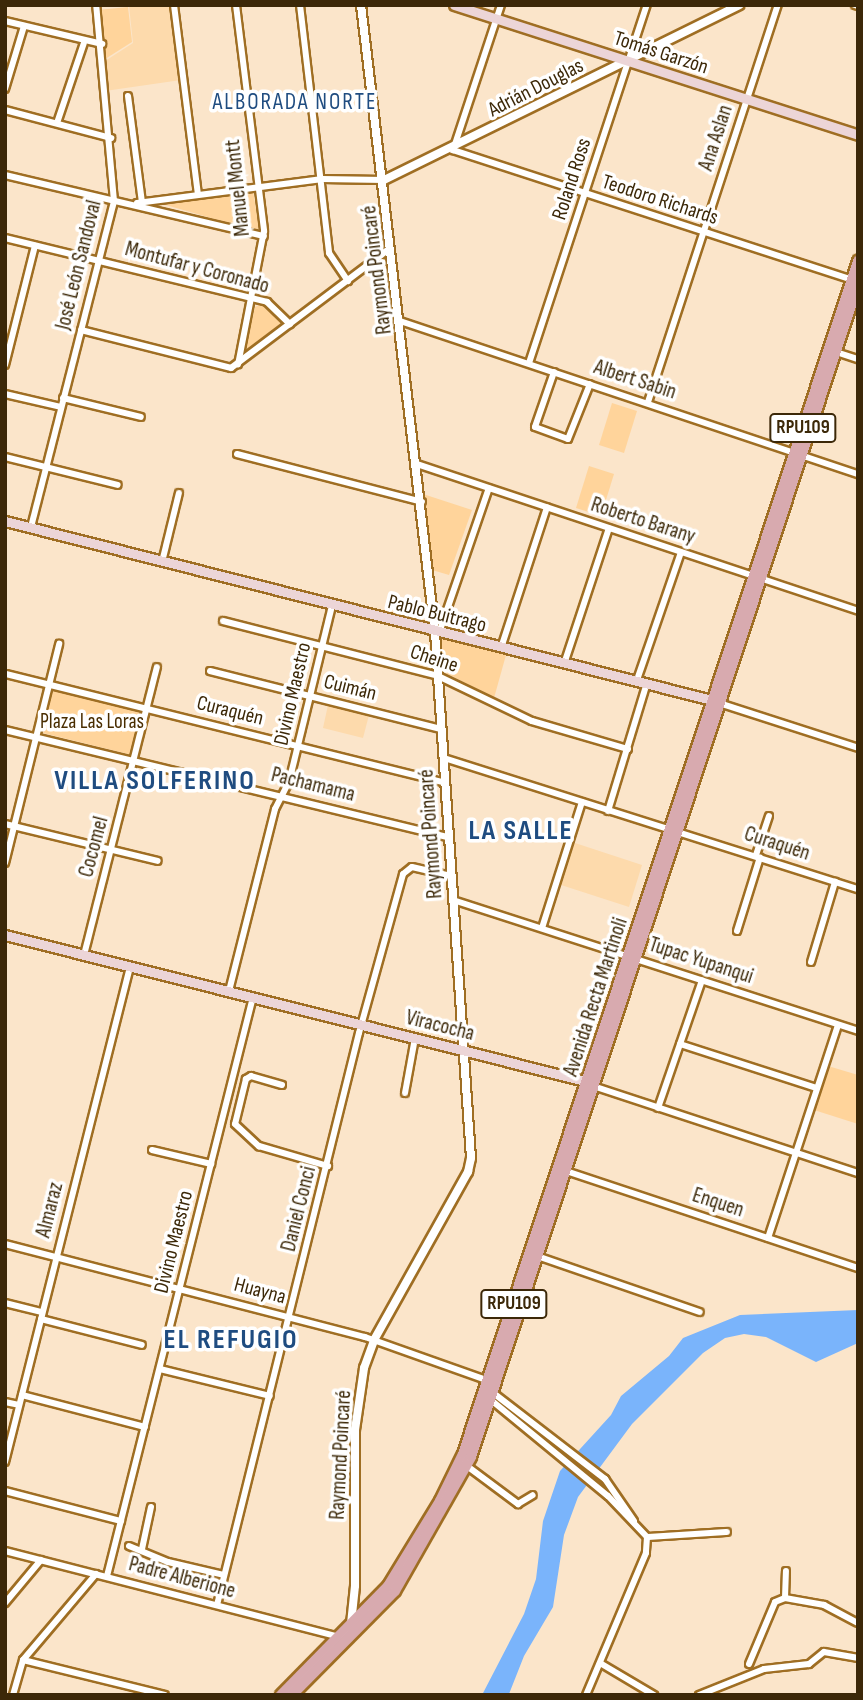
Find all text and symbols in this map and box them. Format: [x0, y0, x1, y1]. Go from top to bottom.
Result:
street label: Tomás Garzón [611, 26, 711, 80]
street label: Adrián Douglas [484, 53, 588, 123]
district label: ALBORADA NORTE [214, 88, 376, 116]
street label: Ana Aslan [694, 102, 738, 174]
street label: Roland Ross [547, 135, 597, 223]
street label: Manuel Montt [220, 138, 256, 238]
street label: Teodoro Richards [599, 169, 721, 231]
street label: José León Sandoval [51, 198, 107, 332]
street label: Raymond Poincaré [357, 204, 397, 336]
street label: Montufar y Coronado [122, 237, 272, 299]
street label: Albert Sabin [591, 355, 679, 405]
road number: RPU109 [768, 412, 838, 444]
street label: Roberto Barany [588, 492, 698, 550]
street label: Pablo Buitrago [385, 590, 489, 638]
street label: Cheine [407, 639, 461, 679]
street label: Divino Maestro [269, 640, 317, 748]
street label: Cuimán [321, 669, 379, 707]
street label: Curaquén [194, 691, 266, 731]
park label: Plaza Las Loras [40, 709, 144, 735]
street label: Pachamama [269, 762, 357, 808]
district label: VILLA SOLFERINO [56, 764, 254, 798]
street label: Raymond Poincaré [414, 768, 448, 900]
street label: Cocomel [74, 814, 114, 880]
district label: LA SALLE [469, 814, 573, 848]
street label: Curaquén [741, 822, 813, 866]
street label: Avenida Recta Martinoli [558, 915, 634, 1079]
street label: Tupac Yupanqui [646, 932, 756, 990]
street label: Viracocha [403, 1005, 477, 1047]
street label: Daniel Conci [276, 1164, 322, 1254]
street label: Almaraz [31, 1180, 69, 1240]
street label: Enquen [689, 1183, 747, 1223]
street label: Divino Maestro [149, 1188, 199, 1296]
street label: Huayna [231, 1272, 289, 1310]
road number: RPU109 [479, 1288, 549, 1320]
district label: EL REFUGIO [165, 1323, 297, 1357]
street label: Raymond Poincaré [325, 1390, 357, 1520]
street label: Padre Alberione [126, 1552, 238, 1604]

